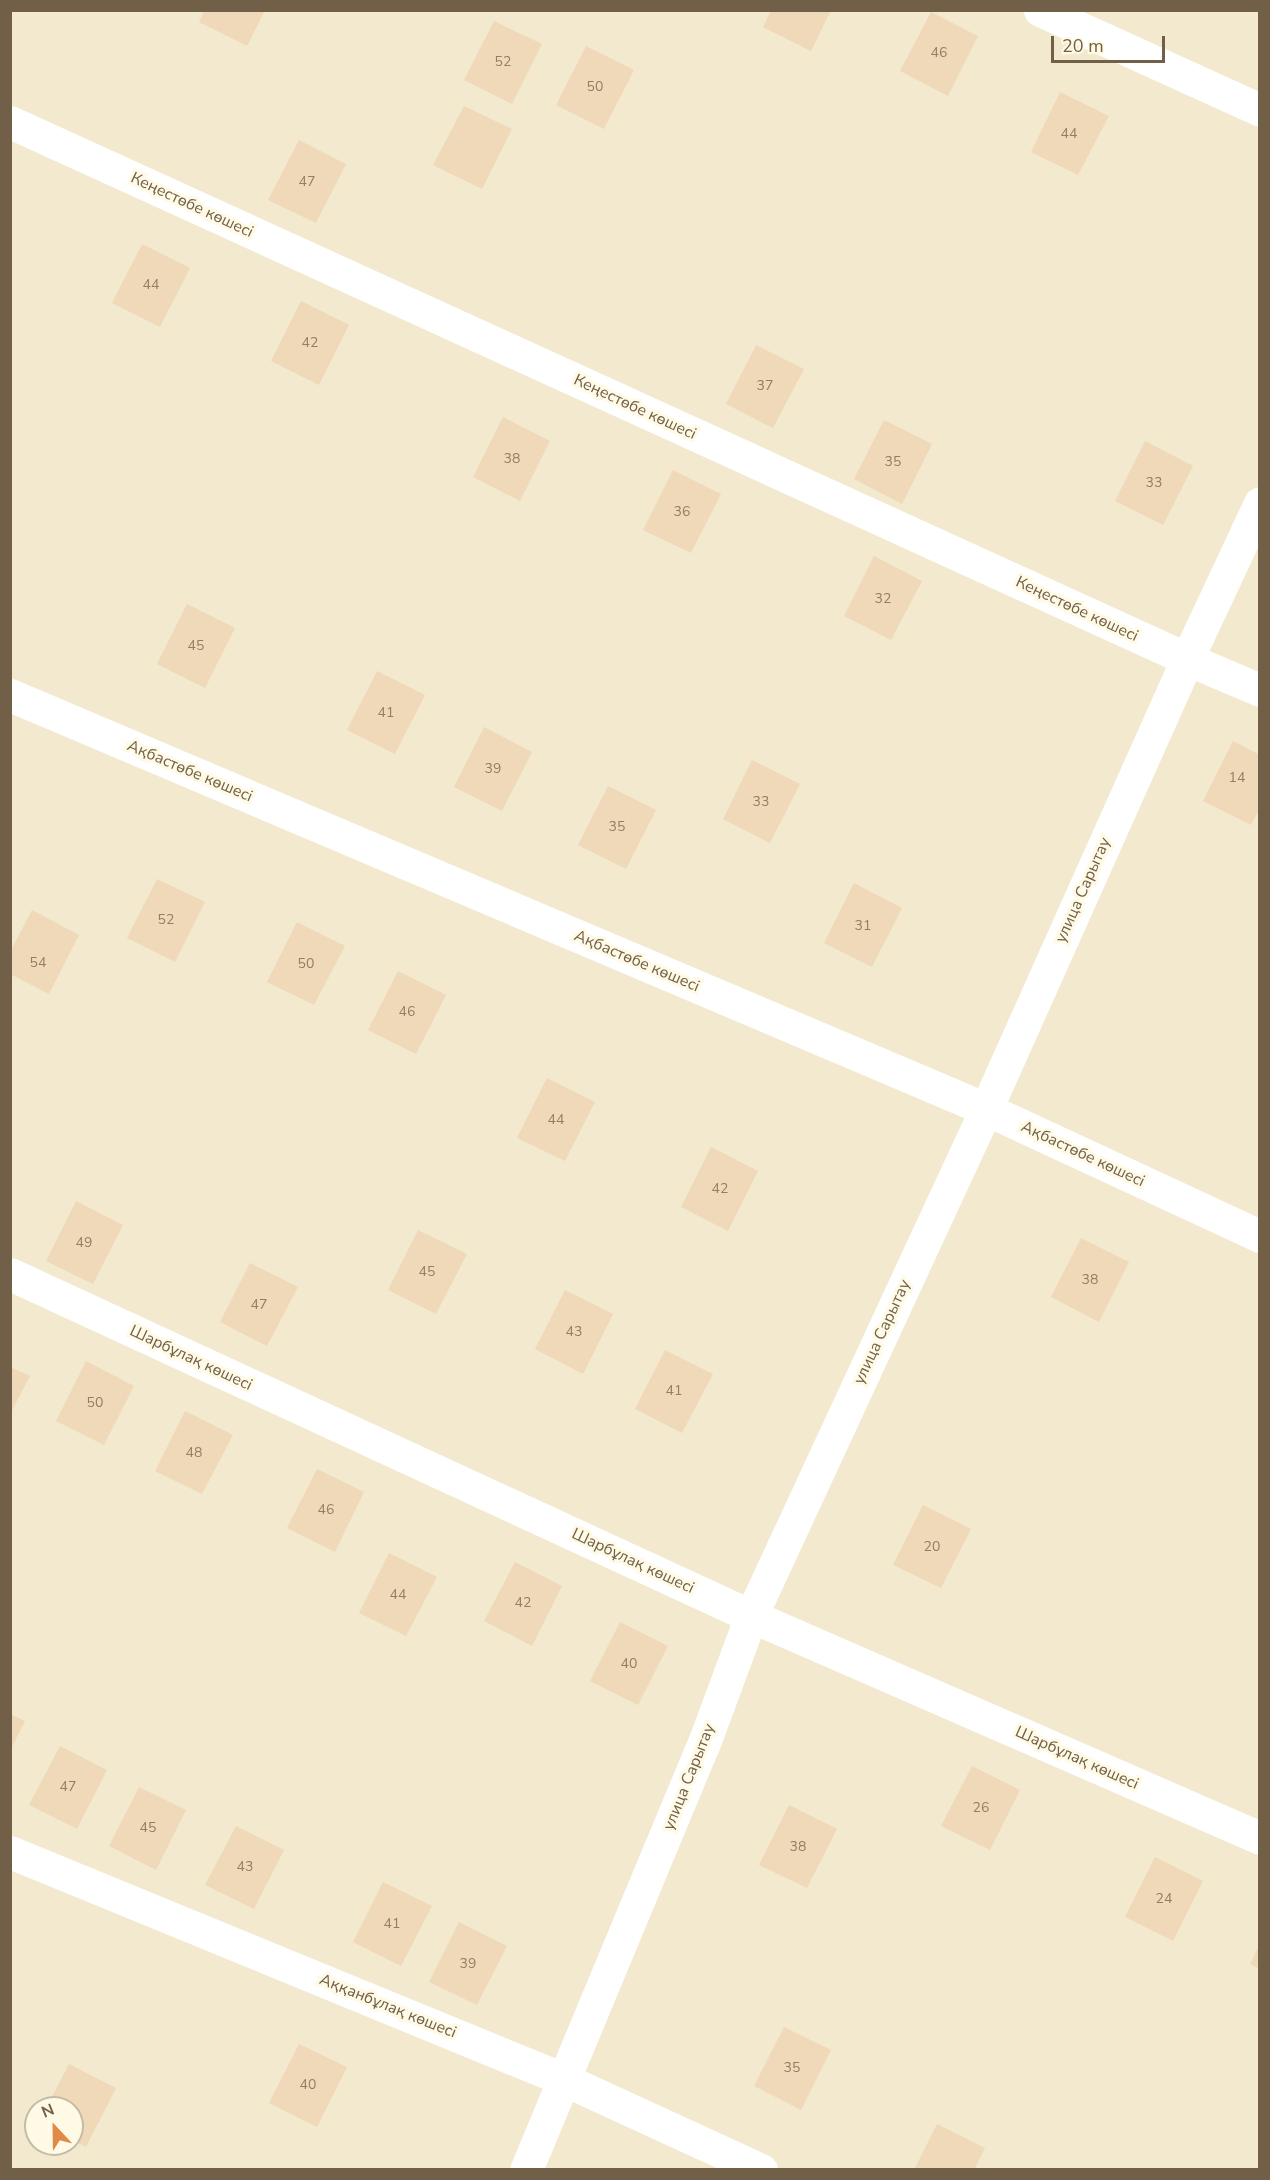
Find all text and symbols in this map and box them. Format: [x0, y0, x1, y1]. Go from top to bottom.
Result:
scale bar [1054, 24, 1168, 62]
text: 20 m [1062, 34, 1104, 58]
house number: 46 [931, 45, 947, 61]
house number: 52 [495, 54, 511, 70]
house number: 50 [587, 79, 603, 95]
house number: 44 [1061, 126, 1077, 142]
street label: Кеңестөбе көшесі [128, 168, 256, 242]
house number: 47 [299, 174, 315, 190]
house number: 44 [143, 277, 159, 293]
house number: 42 [302, 335, 318, 351]
street label: Кеңестөбе көшесі [571, 370, 699, 444]
house number: 37 [757, 378, 773, 394]
house number: 38 [504, 451, 520, 467]
house number: 35 [885, 454, 901, 470]
house number: 33 [1146, 475, 1162, 491]
house number: 36 [674, 504, 690, 520]
street label: Кеңестөбе көшесі [1013, 572, 1141, 646]
house number: 32 [875, 591, 891, 607]
house number: 45 [188, 638, 204, 654]
house number: 41 [378, 705, 394, 721]
street label: Ақбастөбе көшесі [124, 736, 256, 806]
house number: 39 [485, 761, 501, 777]
house number: 14 [1229, 770, 1245, 786]
house number: 33 [753, 794, 769, 810]
house number: 35 [609, 819, 625, 835]
street label: улица Сарытау [1051, 834, 1115, 946]
house number: 52 [158, 912, 174, 928]
house number: 31 [855, 918, 871, 934]
street label: Ақбастөбе көшесі [571, 926, 703, 996]
house number: 54 [30, 955, 46, 971]
house number: 50 [298, 956, 314, 972]
house number: 46 [399, 1004, 415, 1020]
house number: 44 [548, 1112, 564, 1128]
street label: Ақбастөбе көшесі [1018, 1117, 1148, 1191]
house number: 42 [712, 1181, 728, 1197]
house number: 49 [76, 1235, 92, 1251]
house number: 45 [419, 1264, 435, 1280]
house number: 38 [1082, 1272, 1098, 1288]
street label: улица Сарытау [849, 1277, 915, 1387]
house number: 47 [251, 1297, 267, 1313]
street label: Шарбұлақ көшесі [127, 1321, 255, 1395]
house number: 43 [566, 1324, 582, 1340]
house number: 41 [666, 1383, 682, 1399]
house number: 50 [87, 1395, 103, 1411]
house number: 48 [186, 1445, 202, 1461]
house number: 46 [318, 1502, 334, 1518]
street label: Шарбұлақ көшесі [569, 1524, 697, 1598]
house number: 20 [924, 1539, 940, 1555]
house number: 44 [390, 1587, 406, 1603]
house number: 42 [515, 1595, 531, 1611]
house number: 40 [621, 1656, 637, 1672]
street label: улица Сарытау [659, 1721, 719, 1833]
street label: Шарбұлақ көшесі [1012, 1722, 1142, 1794]
house number: 47 [60, 1779, 76, 1795]
house number: 26 [973, 1800, 989, 1816]
house number: 45 [140, 1820, 156, 1836]
house number: 38 [790, 1839, 806, 1855]
house number: 43 [237, 1859, 253, 1875]
house number: 24 [1156, 1891, 1172, 1907]
house number: 41 [384, 1916, 400, 1932]
house number: 39 [460, 1956, 476, 1972]
street label: Аққанбұлақ көшесі [317, 1970, 459, 2042]
house number: 35 [784, 2060, 800, 2076]
house number: 40 [300, 2077, 316, 2093]
north arrow [24, 2096, 84, 2156]
text: N [38, 2099, 58, 2124]

